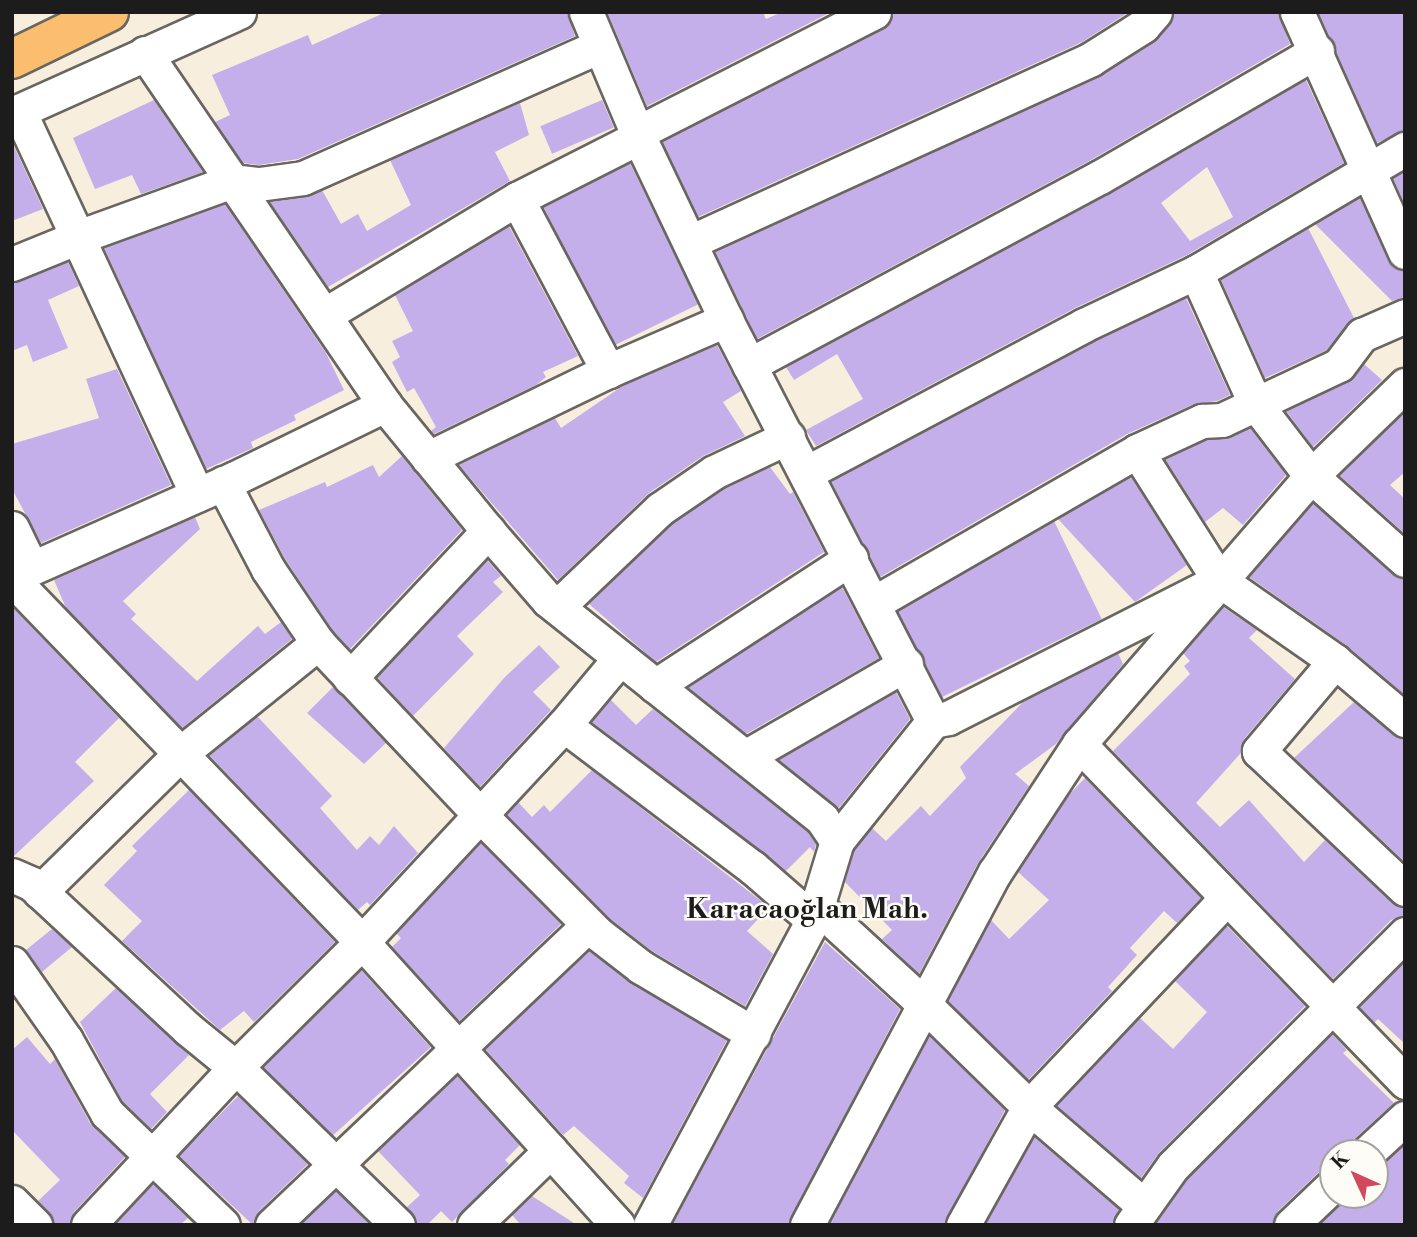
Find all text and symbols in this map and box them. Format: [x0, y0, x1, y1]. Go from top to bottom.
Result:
district label: Karacaoğlan Mah. [686, 893, 928, 927]
north arrow [1319, 1139, 1389, 1209]
text: K [1327, 1147, 1354, 1175]

